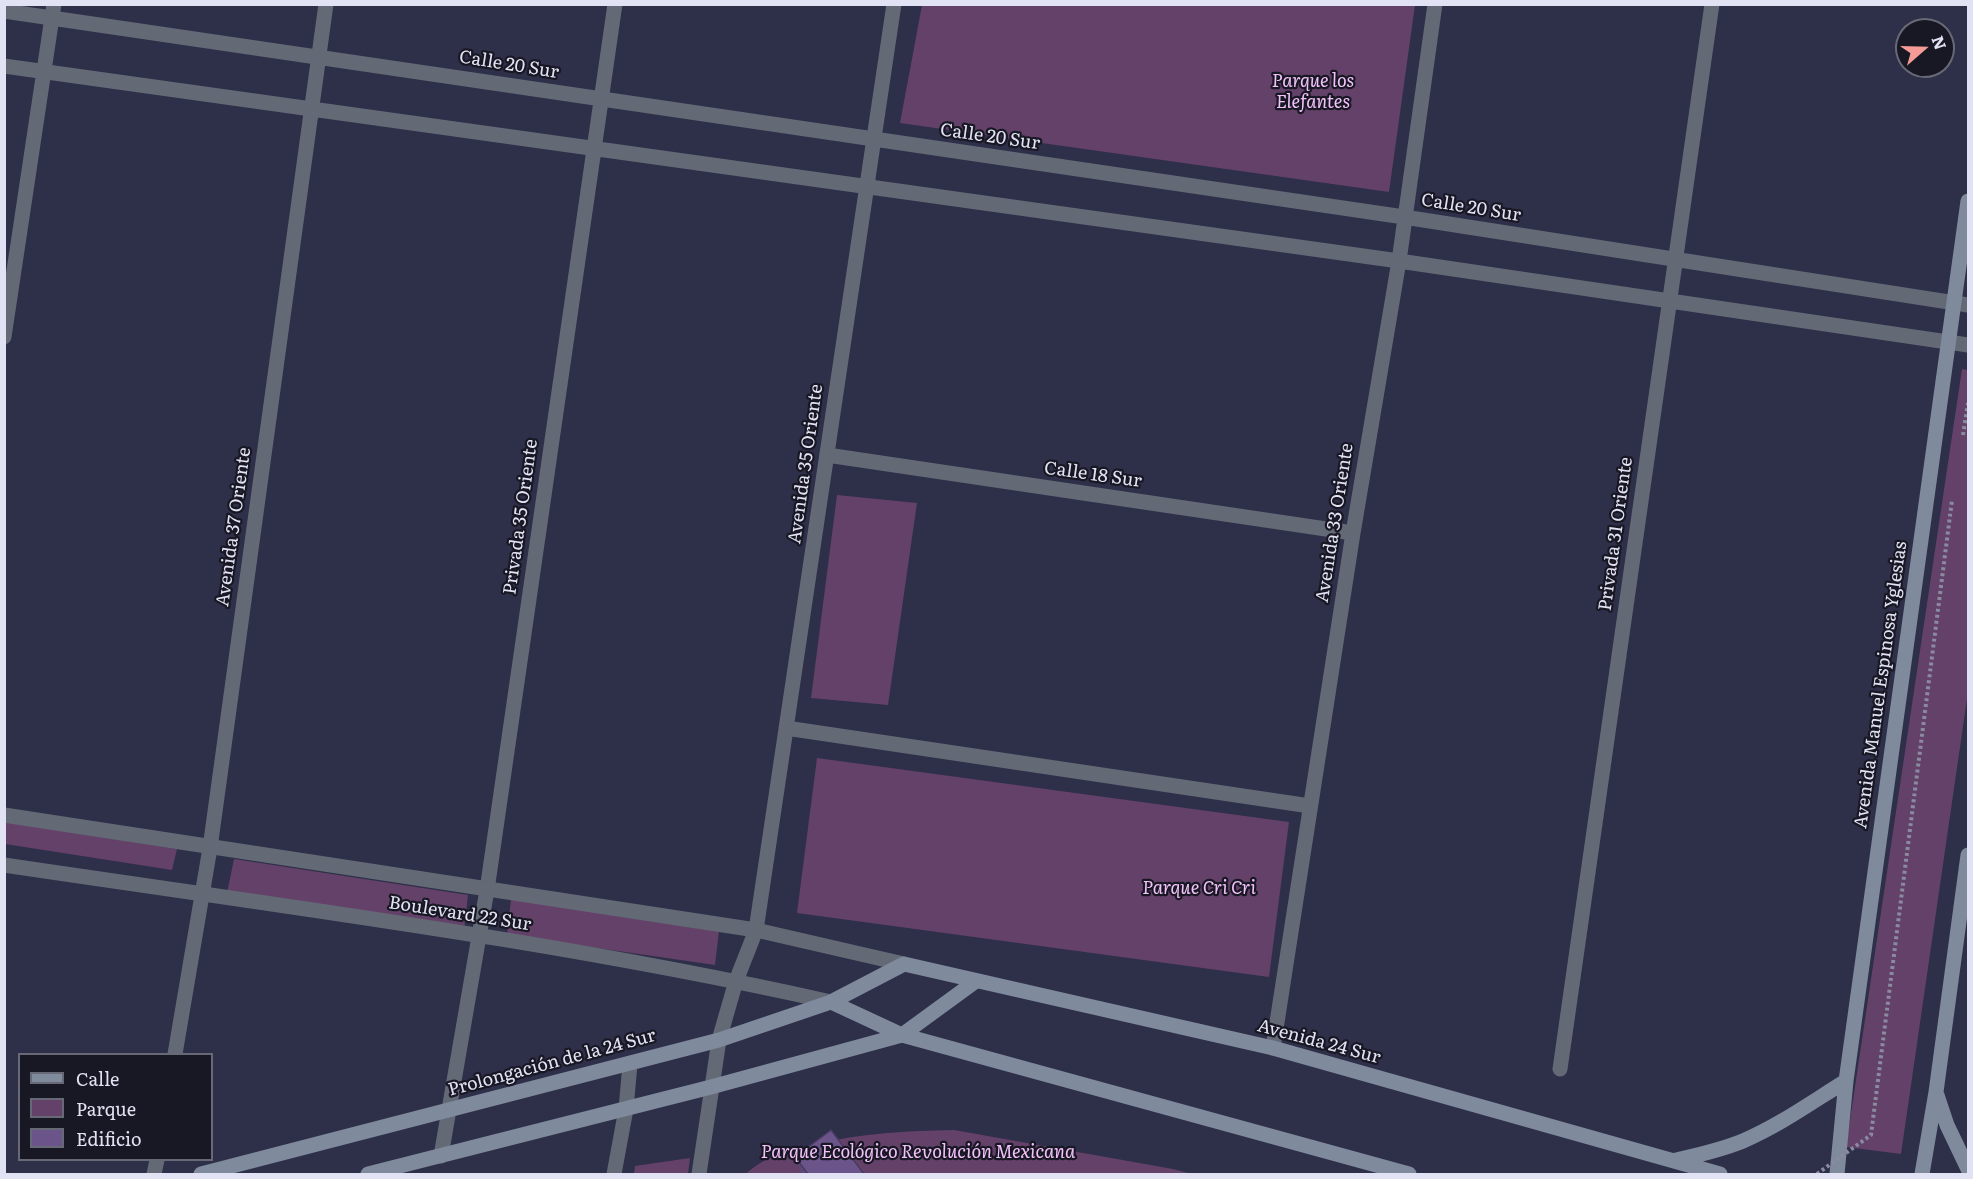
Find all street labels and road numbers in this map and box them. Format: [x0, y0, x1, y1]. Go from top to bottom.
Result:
street label: Calle 20 Sur [458, 46, 560, 84]
street label: Calle 20 Sur [939, 119, 1041, 155]
street label: Calle 20 Sur [1420, 189, 1522, 227]
street label: Avenida 35 Oriente [784, 383, 828, 545]
street label: Privada 35 Oriente [499, 438, 543, 596]
street label: Avenida 33 Oriente [1312, 442, 1358, 604]
street label: Avenida 37 Oriente [212, 446, 256, 608]
street label: Privada 31 Oriente [1595, 456, 1637, 612]
street label: Calle 18 Sur [1043, 457, 1143, 493]
street label: Avenida Manuel Espinosa Yglesias [1850, 540, 1912, 830]
street label: Boulevard 22 Sur [387, 892, 533, 936]
street label: Avenida 24 Sur [1255, 1015, 1383, 1069]
street label: Prolongación de la 24 Sur [446, 1025, 658, 1101]

